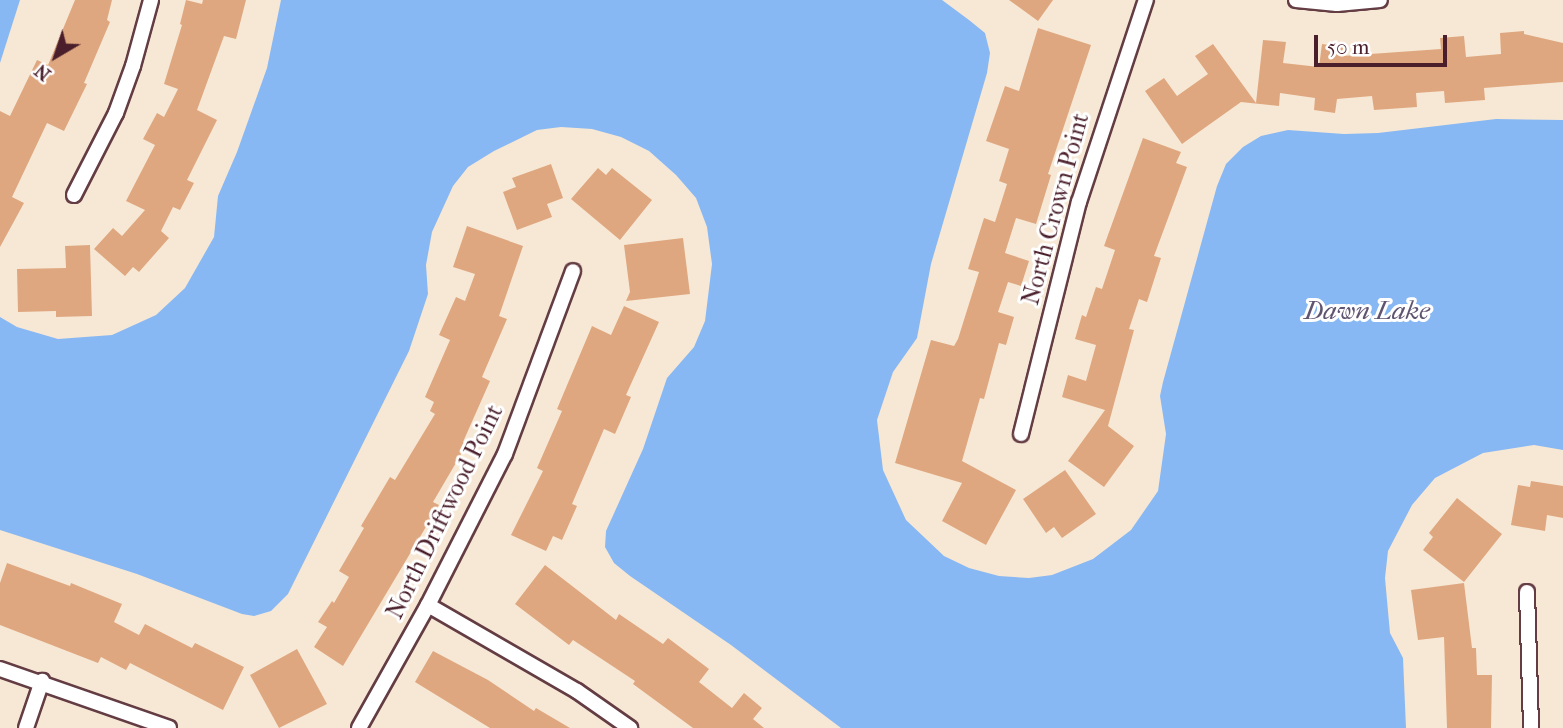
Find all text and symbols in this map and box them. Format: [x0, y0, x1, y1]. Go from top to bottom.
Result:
north arrow [21, 21, 91, 91]
scale bar [1318, 21, 1451, 65]
text: 50 m [1327, 35, 1370, 59]
text: N [30, 59, 55, 85]
street label: North Crown Point [1017, 110, 1095, 308]
water label: Dawn Lake [1304, 295, 1430, 327]
street label: North Driftwood Point [381, 400, 509, 624]

